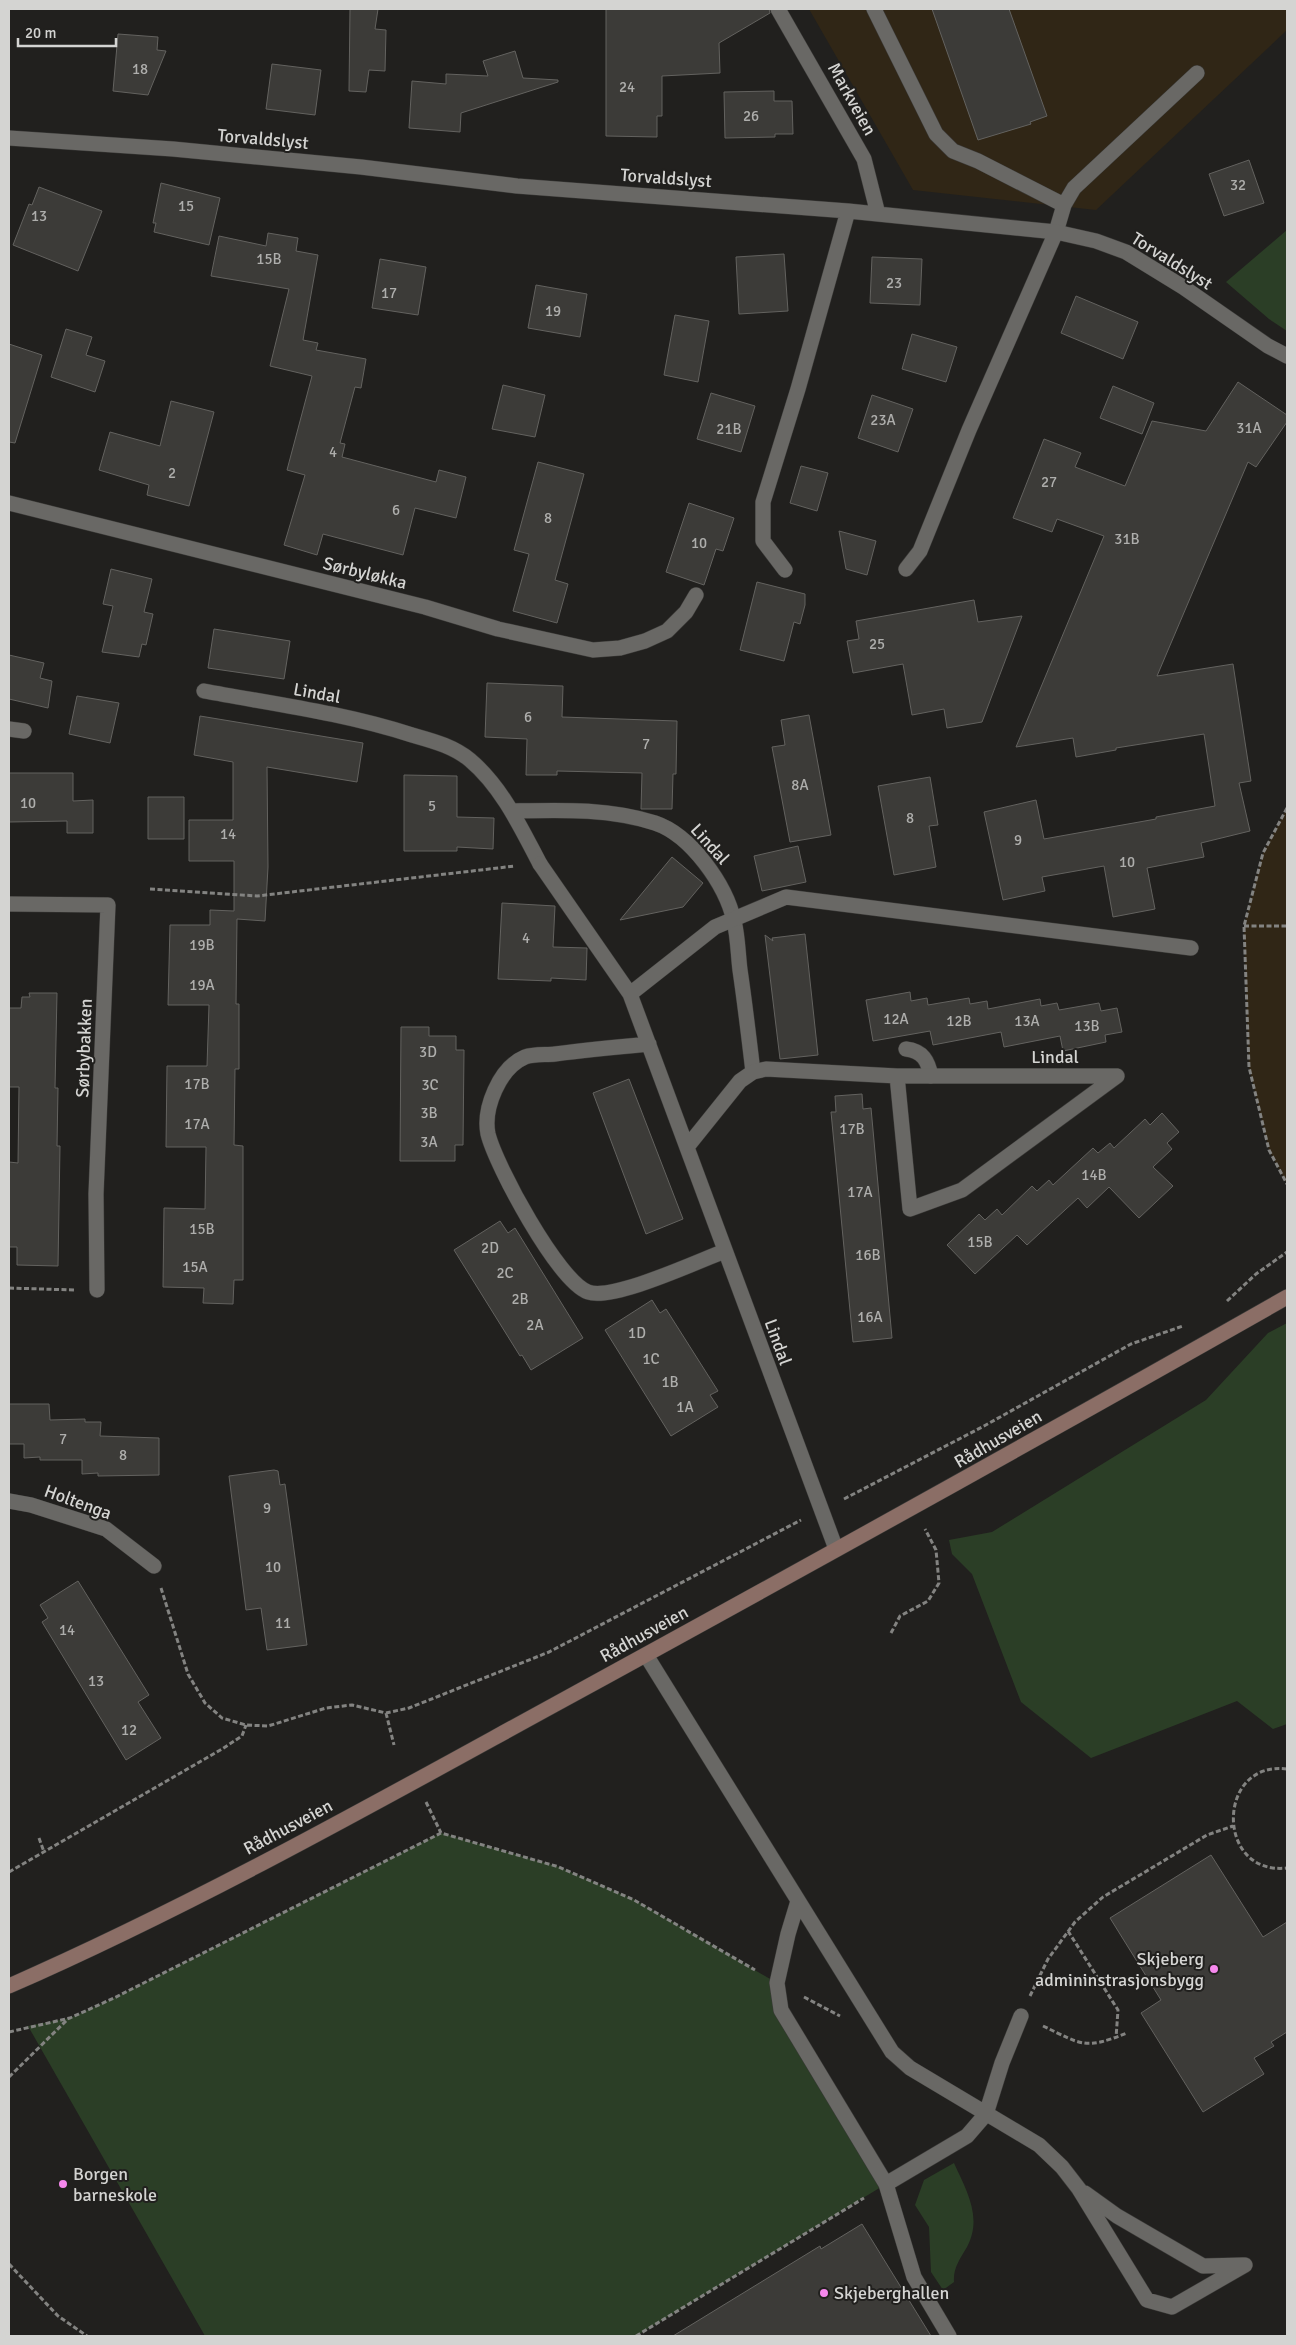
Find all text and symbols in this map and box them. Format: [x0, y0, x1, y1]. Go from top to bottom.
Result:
scale bar [18, 15, 115, 47]
text: 20 m [25, 24, 56, 42]
street label: Markveien [823, 59, 881, 139]
house number: 18 [132, 60, 148, 78]
house number: 24 [619, 78, 635, 96]
house number: 26 [743, 107, 759, 125]
street label: Torvaldslyst [217, 124, 309, 154]
street label: Torvaldslyst [620, 164, 712, 192]
house number: 32 [1230, 176, 1246, 194]
house number: 15 [178, 197, 194, 215]
house number: 13 [31, 207, 47, 225]
street label: Torvaldslyst [1127, 227, 1217, 295]
house number: 15B [256, 250, 282, 268]
house number: 23 [886, 274, 902, 292]
house number: 17 [381, 284, 397, 302]
house number: 19 [545, 302, 561, 320]
house number: 23A [870, 411, 896, 429]
house number: 31A [1236, 419, 1262, 437]
house number: 21B [716, 420, 742, 438]
house number: 4 [329, 443, 337, 461]
house number: 2 [168, 464, 176, 482]
house number: 27 [1041, 473, 1057, 491]
house number: 6 [392, 501, 400, 519]
house number: 8 [544, 509, 552, 527]
house number: 31B [1114, 530, 1140, 548]
house number: 10 [691, 534, 707, 552]
street label: Sørbyløkka [321, 552, 409, 594]
house number: 25 [869, 635, 885, 653]
street label: Lindal [292, 678, 342, 708]
house number: 6 [524, 708, 532, 726]
house number: 7 [642, 735, 650, 753]
house number: 8A [791, 776, 809, 794]
house number: 10 [20, 794, 36, 812]
house number: 5 [428, 797, 436, 815]
house number: 8 [906, 809, 914, 827]
street label: Lindal [686, 819, 734, 869]
house number: 14 [220, 825, 236, 843]
house number: 9 [1014, 831, 1022, 849]
house number: 10 [1119, 853, 1135, 871]
house number: 4 [522, 929, 530, 947]
house number: 19B [189, 936, 215, 954]
house number: 19A [189, 976, 215, 994]
street label: Sørbybakken [71, 998, 97, 1098]
house number: 12A [883, 1010, 909, 1028]
house number: 12B [946, 1012, 972, 1030]
house number: 13A [1014, 1012, 1040, 1030]
house number: 13B [1074, 1017, 1100, 1035]
house number: 3D [419, 1043, 437, 1061]
street label: Lindal [1031, 1046, 1079, 1068]
house number: 17B [184, 1075, 210, 1093]
house number: 3C [421, 1076, 439, 1094]
house number: 3B [420, 1104, 438, 1122]
house number: 17A [184, 1115, 210, 1133]
house number: 17B [839, 1120, 865, 1138]
house number: 3A [420, 1133, 438, 1151]
house number: 14B [1081, 1166, 1107, 1184]
house number: 17A [847, 1183, 873, 1201]
house number: 15B [189, 1220, 215, 1238]
house number: 15B [967, 1233, 993, 1251]
house number: 2D [481, 1239, 499, 1257]
house number: 16B [855, 1246, 881, 1264]
house number: 15A [182, 1258, 208, 1276]
house number: 2C [496, 1264, 514, 1282]
house number: 2B [511, 1290, 529, 1308]
house number: 16A [857, 1308, 883, 1326]
house number: 2A [526, 1316, 544, 1334]
street label: Lindal [760, 1316, 796, 1368]
house number: 1D [628, 1324, 646, 1342]
house number: 1C [642, 1350, 660, 1368]
house number: 1B [661, 1373, 679, 1391]
house number: 1A [676, 1398, 694, 1416]
street label: Rådhusveien [950, 1405, 1046, 1473]
house number: 7 [59, 1430, 67, 1448]
house number: 8 [119, 1446, 127, 1464]
street label: Holtenga [41, 1480, 115, 1524]
house number: 9 [263, 1499, 271, 1517]
house number: 10 [265, 1558, 281, 1576]
street label: Rådhusveien [596, 1601, 692, 1667]
house number: 11 [275, 1614, 291, 1632]
house number: 14 [59, 1621, 75, 1639]
house number: 13 [88, 1672, 104, 1690]
house number: 12 [121, 1721, 137, 1739]
street label: Rådhusveien [240, 1794, 336, 1860]
place label: Skjeberg admininstrasjonsbygg [1035, 1948, 1204, 1991]
marker: Skjeberg admininstrasjonsbygg [1208, 1963, 1220, 1975]
place label: Borgen barneskole [73, 2163, 157, 2206]
marker: Borgen barneskole [57, 2178, 69, 2190]
place label: Skjeberghallen [834, 2282, 949, 2304]
marker: Skjeberghallen [818, 2287, 830, 2299]

